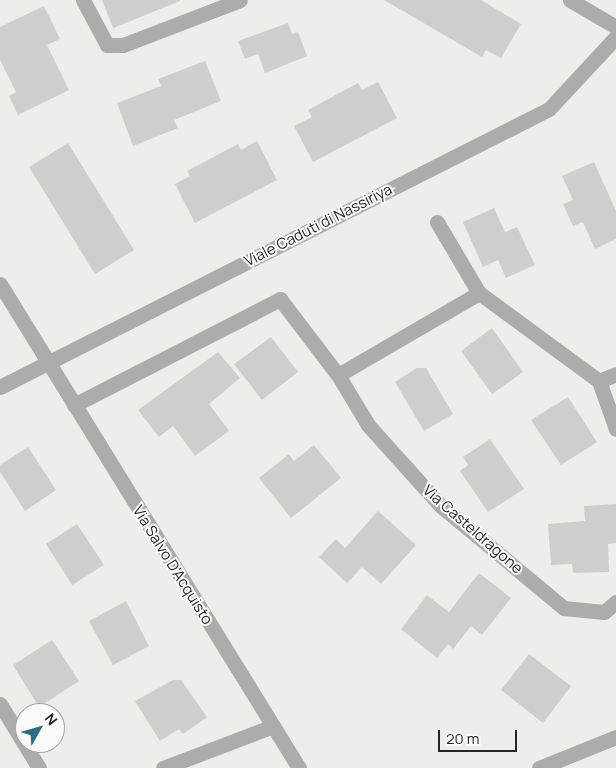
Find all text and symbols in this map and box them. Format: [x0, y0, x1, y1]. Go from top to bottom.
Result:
street label: Viale Caduti di Nassiriya [241, 180, 395, 270]
street label: Via Casteldragone [419, 481, 527, 577]
street label: Via Salvo D'Acquisto [129, 502, 217, 628]
north arrow [15, 703, 65, 753]
text: N [41, 709, 62, 729]
scale bar [441, 720, 520, 752]
text: 20 m [446, 728, 479, 749]

